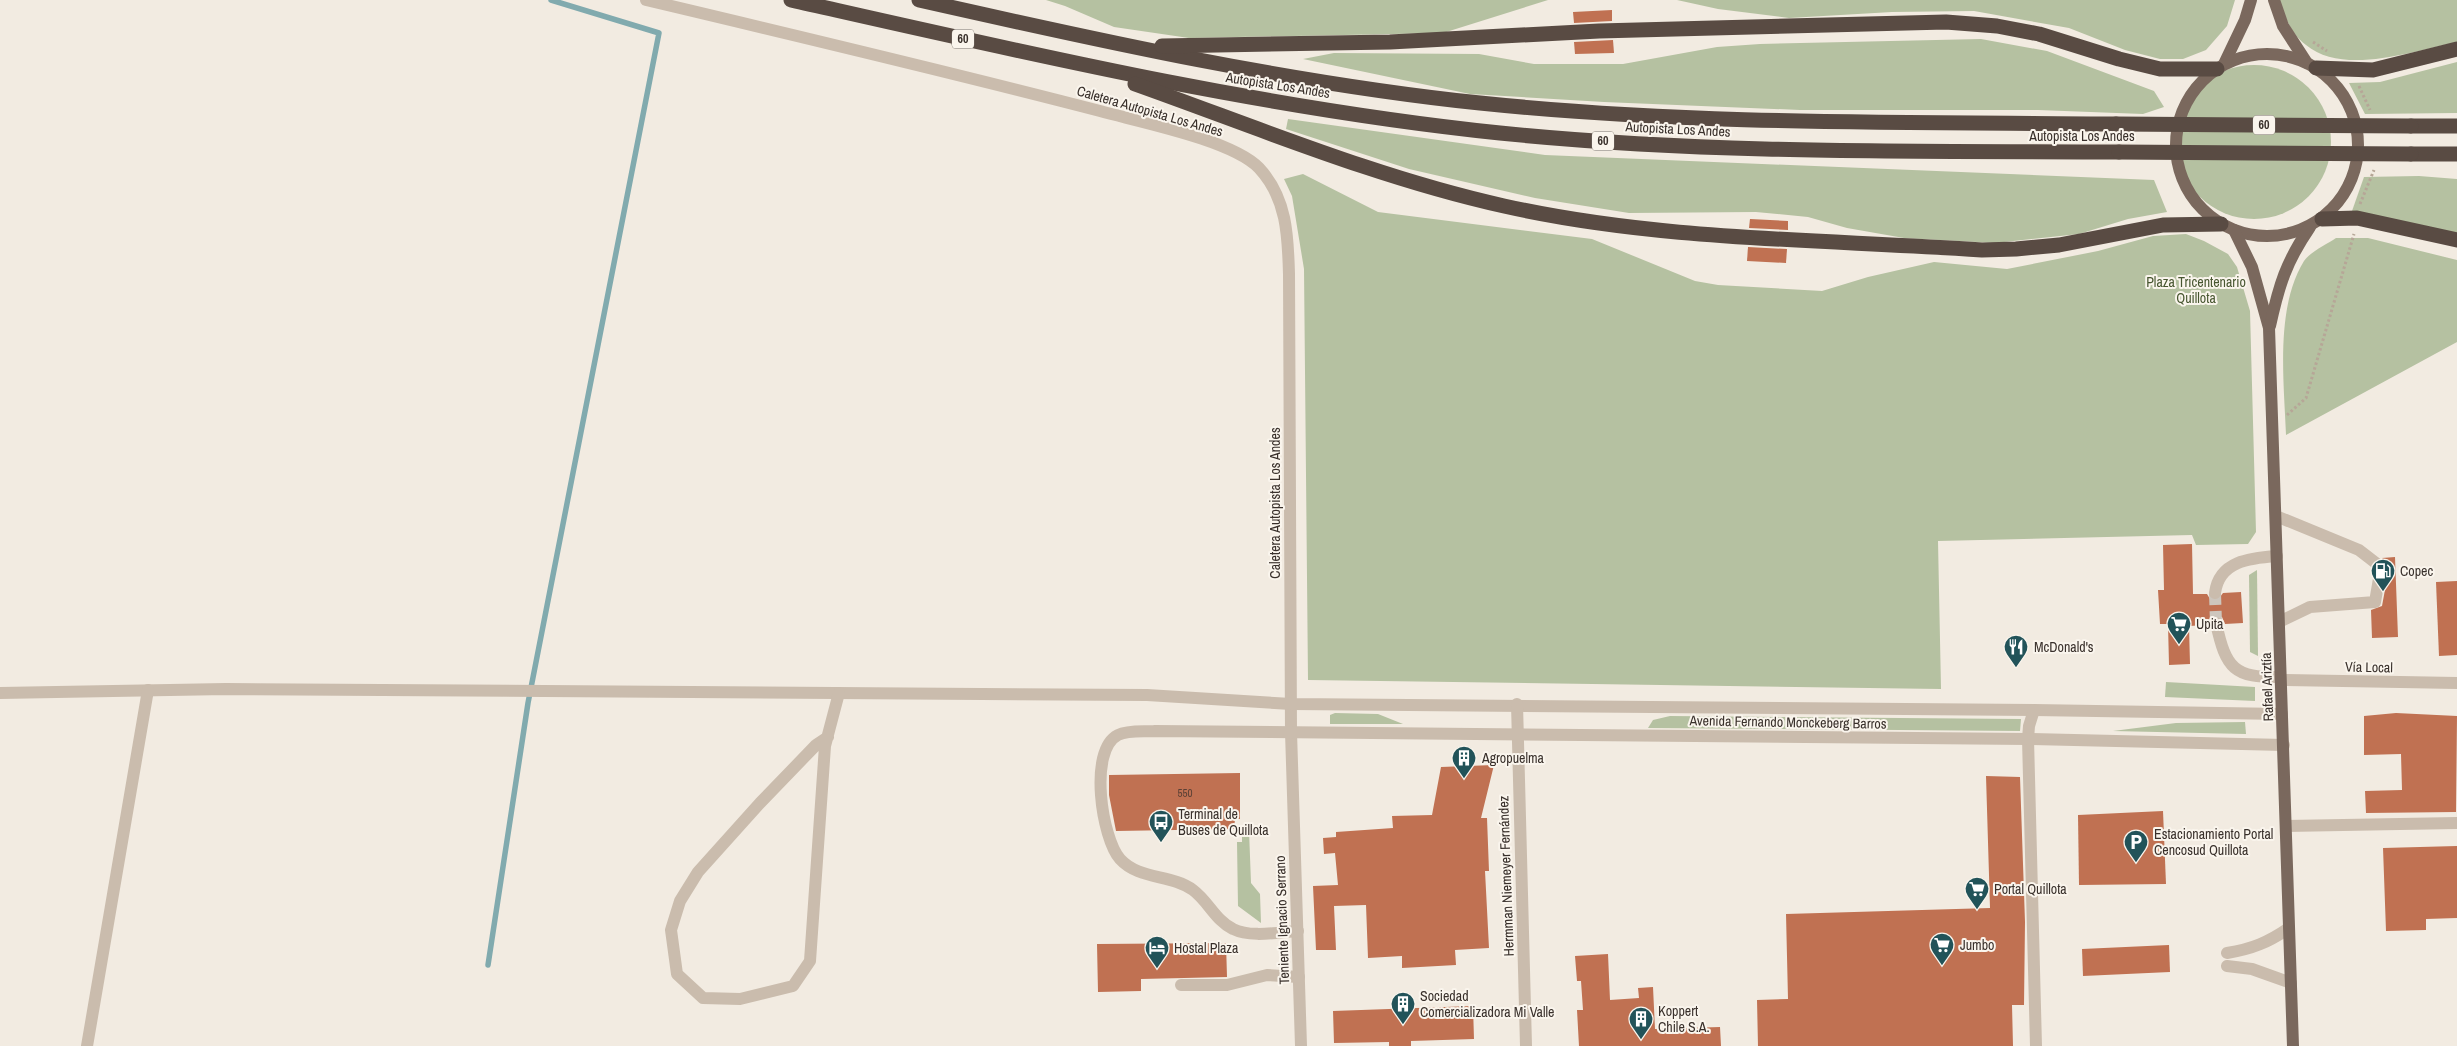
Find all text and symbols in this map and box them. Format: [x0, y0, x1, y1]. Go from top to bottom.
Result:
road number: 60 [952, 30, 974, 48]
street label: Autopista Los Andes [1224, 68, 1332, 102]
street label: Caletera Autopista Los Andes [1075, 81, 1225, 141]
road number: 60 [2253, 116, 2275, 134]
street label: Autopista Los Andes [1624, 117, 1731, 141]
street label: Autopista Los Andes [2028, 127, 2135, 145]
road number: 60 [1592, 132, 1614, 150]
park label: Plaza Tricentenario Quillota [2146, 273, 2246, 307]
street label: Caletera Autopista Los Andes [1266, 427, 1284, 579]
fuel station icon: Copec [2370, 558, 2396, 592]
place label: Copec [2400, 562, 2433, 580]
supermarket icon: Upita [2166, 611, 2192, 645]
place label: Upita [2196, 615, 2224, 633]
restaurant icon: McDonald's [2003, 634, 2029, 668]
place label: McDonald's [2034, 638, 2094, 656]
street label: Rafael Ariztía [2257, 652, 2277, 722]
street label: Vía Local [2345, 658, 2393, 676]
street label: Avenida Fernando Monckeberg Barros [1688, 711, 1887, 733]
building icon: Agropuelma [1451, 745, 1477, 779]
place label: Agropuelma [1481, 749, 1545, 767]
house number: 550 [1177, 786, 1193, 800]
street label: Hermman Niemeyer Fernández [1494, 795, 1518, 957]
place label: Terminal de Buses de Quillota [1178, 805, 1269, 839]
bus stop icon: Terminal de Buses de Quillota [1148, 809, 1174, 843]
place label: Estacionamiento Portal Cencosud Quillota [2154, 825, 2273, 859]
parking icon: Estacionamiento Portal Cencosud Quillota [2123, 829, 2149, 863]
street label: Teniente Ignacio Serrano [1271, 855, 1293, 985]
supermarket icon: Portal Quillota [1964, 876, 1990, 910]
place label: Portal Quillota [1994, 880, 2067, 898]
supermarket icon: Jumbo [1929, 932, 1955, 966]
hotel icon: Hostal Plaza [1144, 935, 1170, 969]
place label: Jumbo [1960, 936, 1994, 954]
place label: Hostal Plaza [1174, 939, 1239, 957]
place label: Sociedad Comercializadora Mi Valle [1420, 987, 1554, 1021]
building icon: Sociedad Comercializadora Mi Valle [1390, 991, 1416, 1025]
place label: Koppert Chile S.A. [1658, 1002, 1710, 1036]
building icon: Koppert Chile S.A. [1628, 1006, 1654, 1040]

